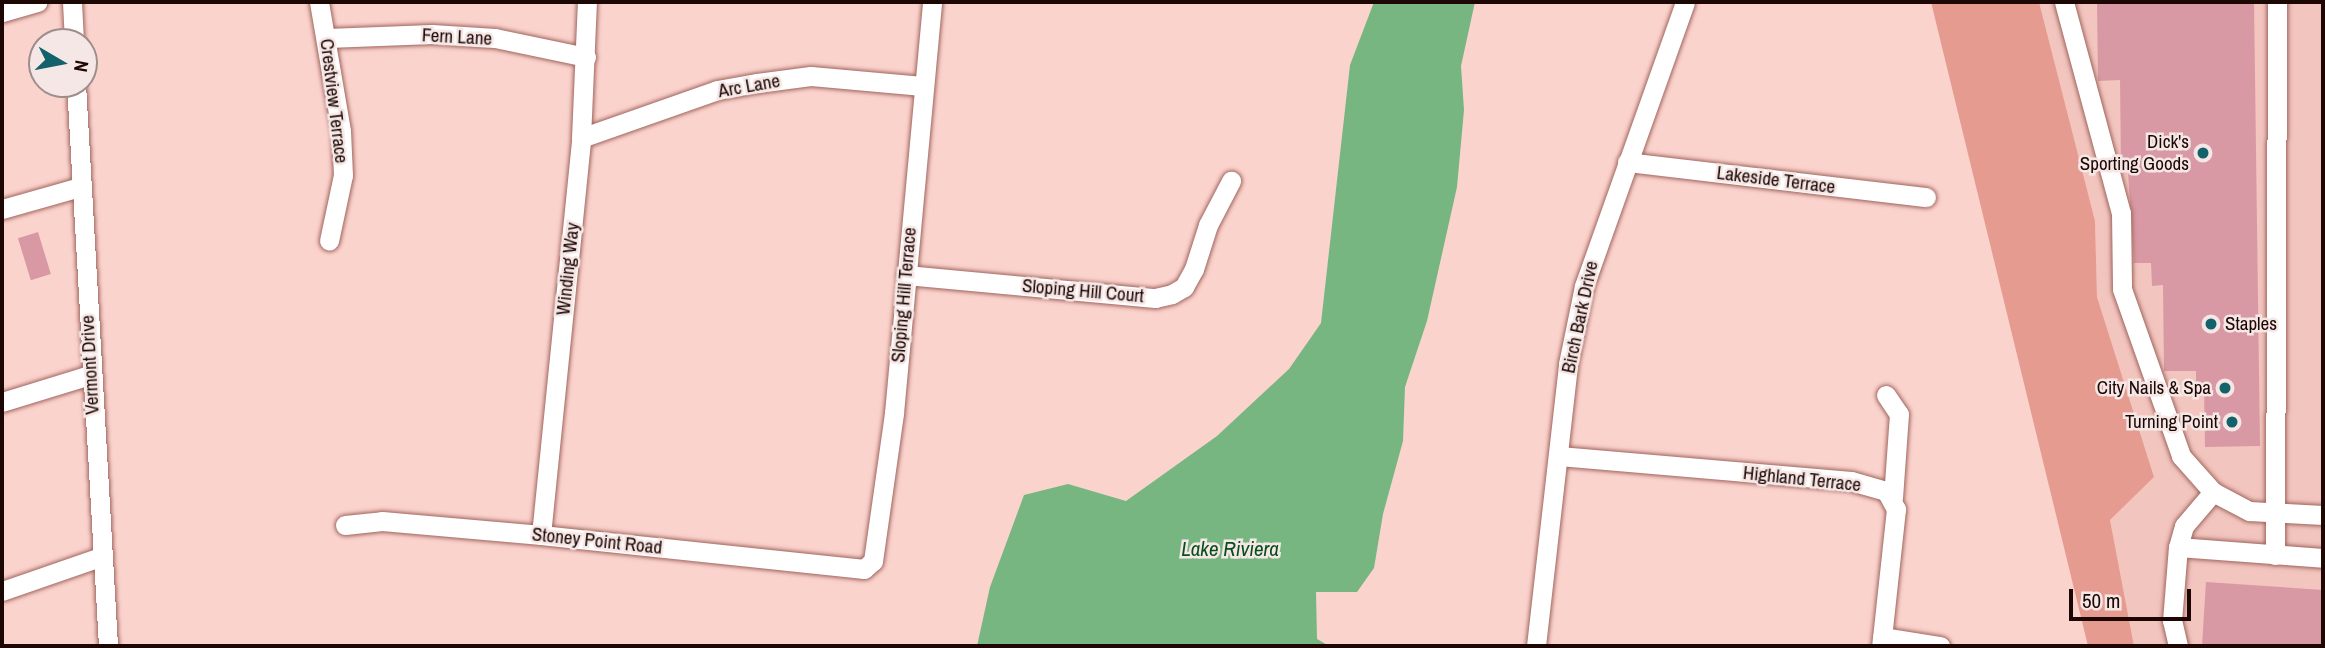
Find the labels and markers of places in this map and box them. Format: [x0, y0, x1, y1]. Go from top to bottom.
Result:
place label: Dick's Sporting Goods [2080, 131, 2189, 175]
marker: Dick's Sporting Goods [2195, 145, 2211, 161]
place label: Staples [2225, 313, 2277, 335]
marker: Staples [2203, 316, 2219, 332]
place label: City Nails & Spa [2097, 377, 2211, 399]
marker: City Nails & Spa [2217, 380, 2233, 396]
place label: Turning Point [2125, 411, 2218, 433]
marker: Turning Point [2224, 414, 2240, 430]

